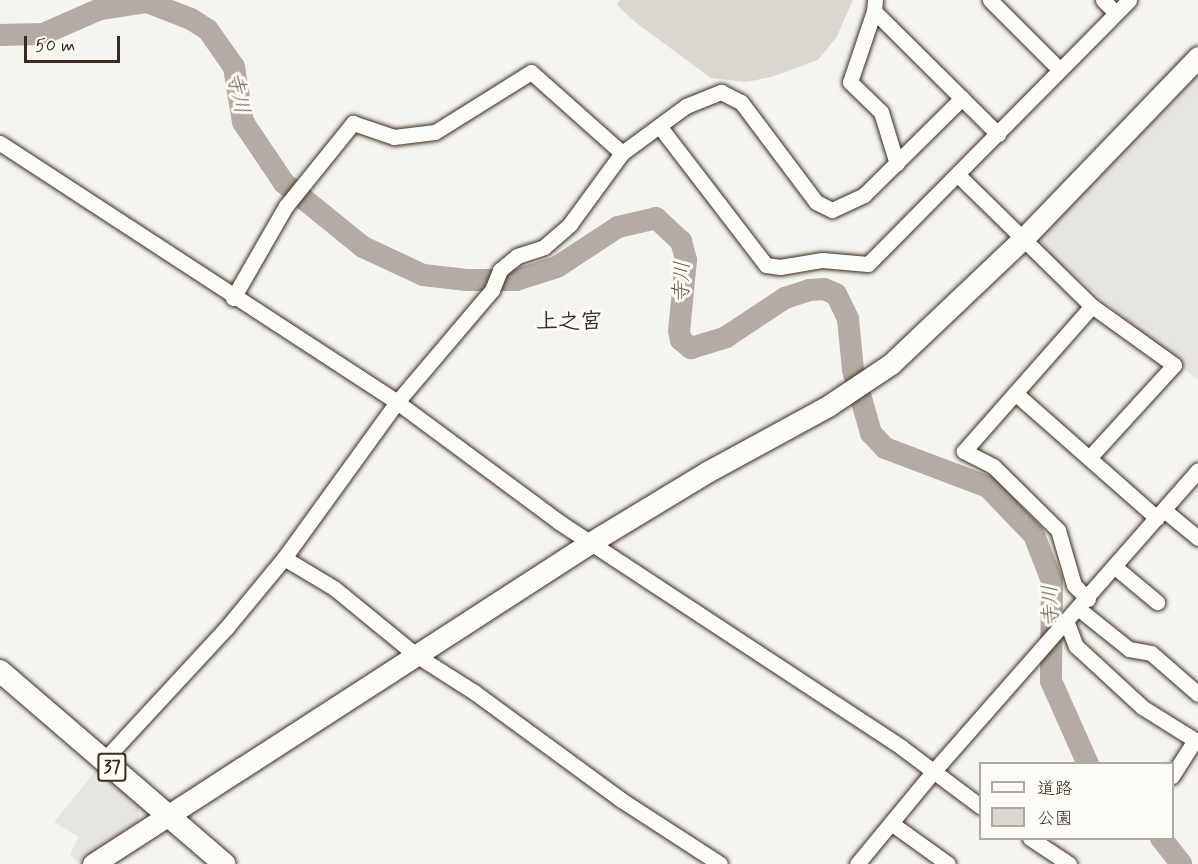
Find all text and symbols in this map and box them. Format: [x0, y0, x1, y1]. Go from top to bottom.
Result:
scale bar [27, 24, 123, 62]
text: 50 m [35, 34, 75, 58]
water label: 寺川 [221, 70, 255, 116]
water label: 寺川 [669, 261, 695, 303]
district label: 上之宮 [536, 310, 602, 336]
water label: 寺川 [1038, 585, 1064, 627]
road number: 37 [97, 752, 127, 782]
legend [979, 762, 1174, 840]
text: 道路 [1037, 777, 1073, 801]
text: 公園 [1037, 807, 1073, 831]

